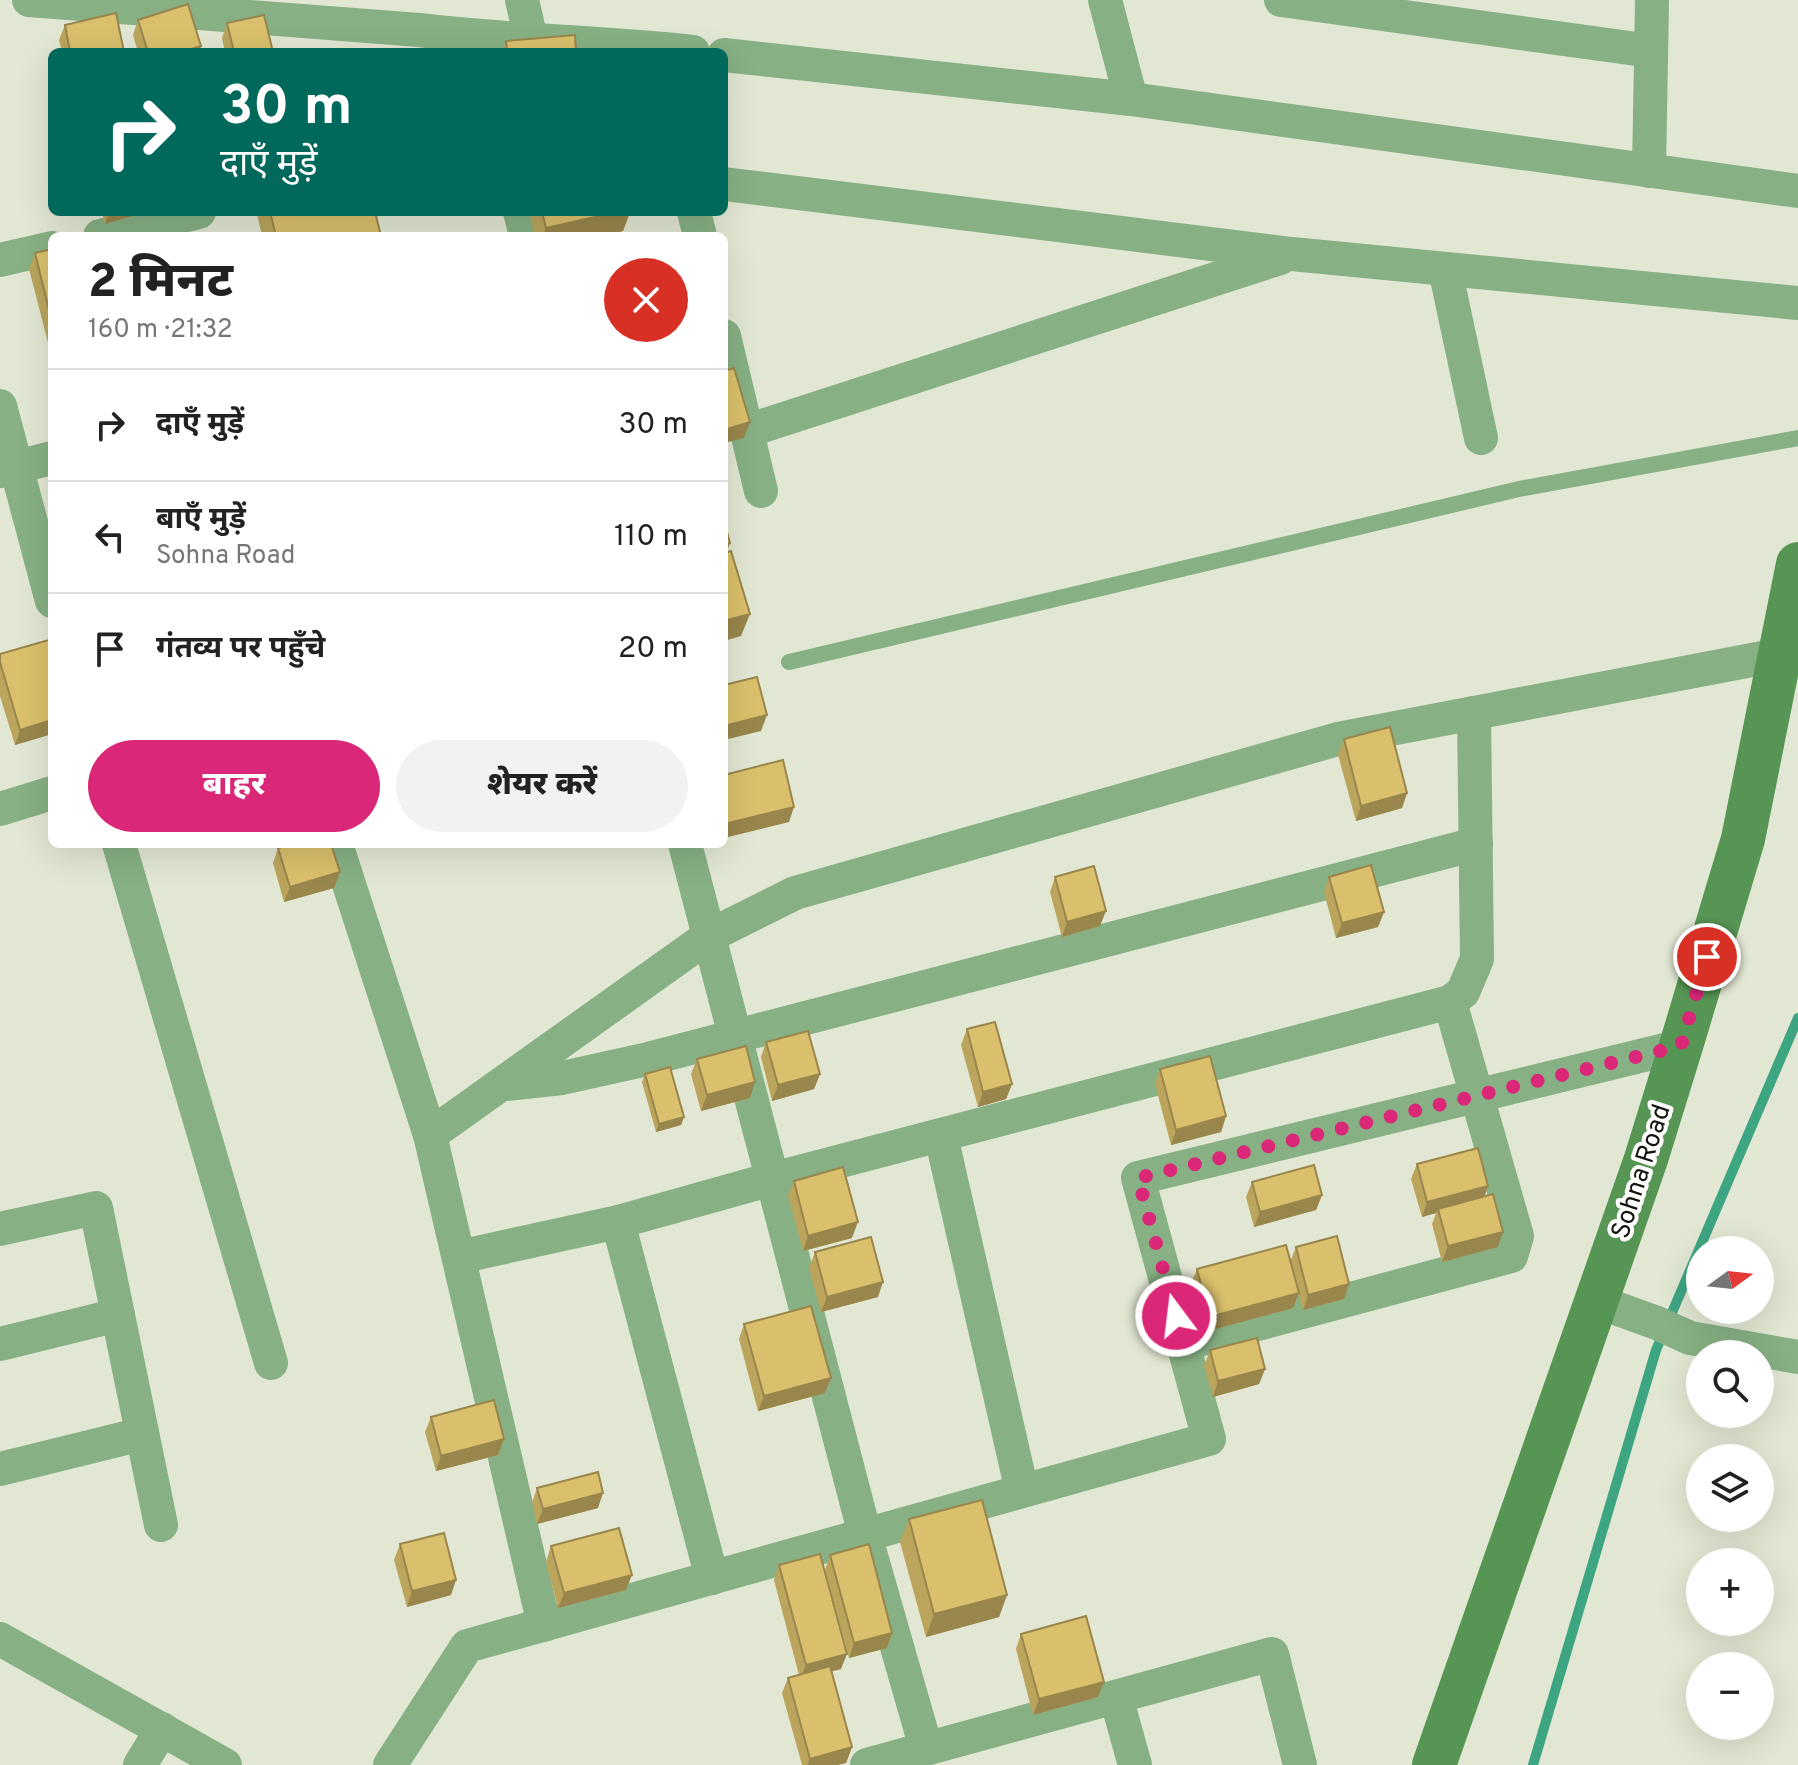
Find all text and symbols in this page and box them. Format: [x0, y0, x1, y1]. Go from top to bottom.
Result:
text: 30 m [220, 74, 353, 144]
icon: right [88, 80, 192, 184]
text: दाएँ मुड़ें [220, 143, 318, 189]
text: 2 मिनट [88, 254, 233, 314]
button: close [604, 258, 688, 342]
text: 160 m · 21:32 [88, 314, 233, 347]
icon: right [88, 403, 132, 447]
text: दाएँ मुड़ें [156, 407, 244, 444]
text: 30 m [619, 407, 688, 444]
text: बाएँ मुड़ें [156, 502, 246, 539]
icon: left [88, 515, 132, 559]
text: 110 m [614, 519, 688, 556]
text: Sohna Road [156, 540, 295, 573]
icon: arrive [88, 627, 132, 671]
text: गंतव्य पर पहुँचे [156, 631, 325, 668]
text: 20 m [618, 631, 688, 668]
button: बाहर [88, 740, 380, 832]
button: शेयर करें [396, 740, 688, 832]
pin [1673, 923, 1741, 991]
icon: arrive [1685, 935, 1729, 979]
street label: Sohna Road [1605, 1100, 1680, 1243]
north arrow [1686, 1236, 1774, 1324]
map controls [1686, 1236, 1774, 1740]
position arrow [1134, 1274, 1218, 1358]
button: search [1686, 1340, 1774, 1428]
button: layers [1686, 1444, 1774, 1532]
button: + [1686, 1548, 1774, 1636]
button: − [1686, 1652, 1774, 1740]

